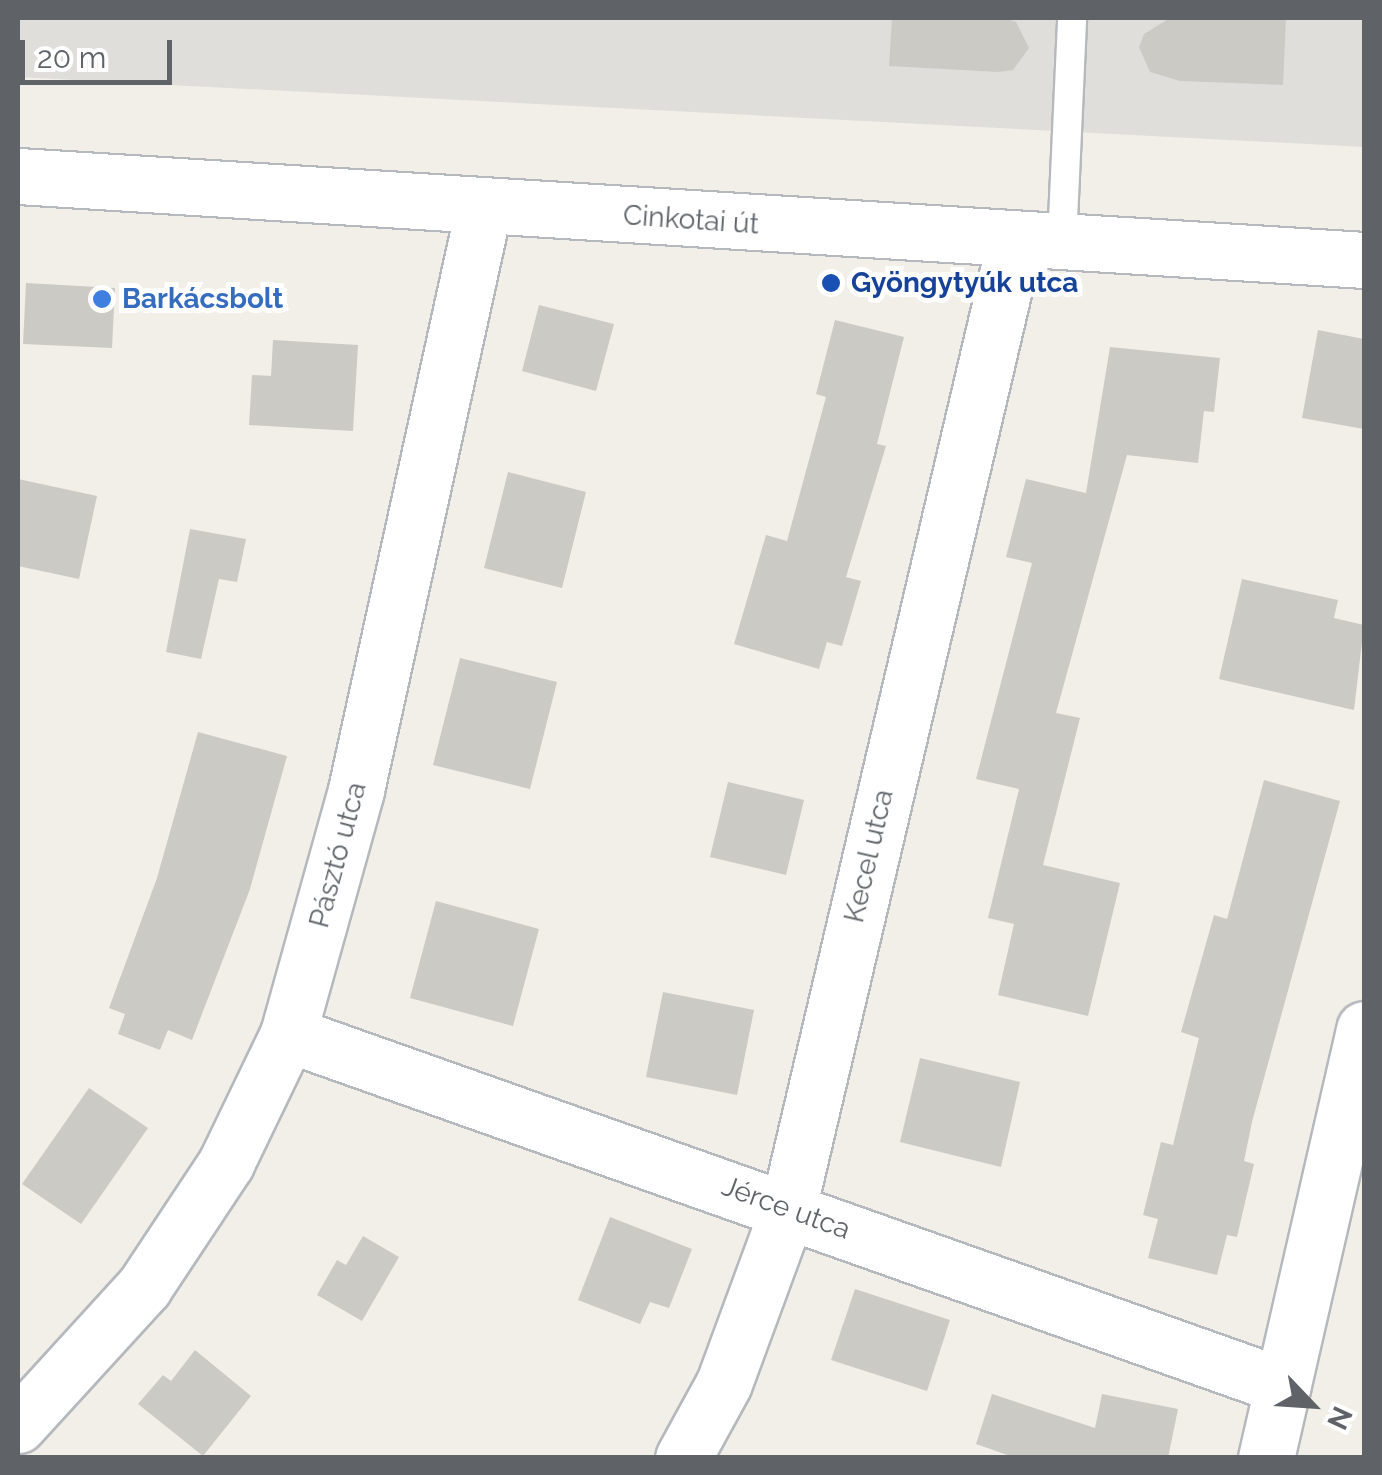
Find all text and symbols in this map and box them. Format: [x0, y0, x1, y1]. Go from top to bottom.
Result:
scale bar [25, 20, 178, 82]
text: 20 m [37, 40, 106, 75]
street label: Cinkotai út [622, 198, 760, 242]
place label: Gyöngytyúk utca [851, 266, 1078, 300]
marker: Gyöngytyúk utca [820, 272, 842, 294]
place label: Barkácsbolt [122, 282, 283, 316]
marker: Barkácsbolt [91, 288, 113, 310]
street label: Pásztó utca [302, 779, 374, 931]
street label: Kecel utca [837, 786, 901, 926]
street label: Jérce utca [717, 1169, 855, 1247]
north arrow [1262, 1355, 1362, 1455]
text: N [1320, 1401, 1359, 1435]

